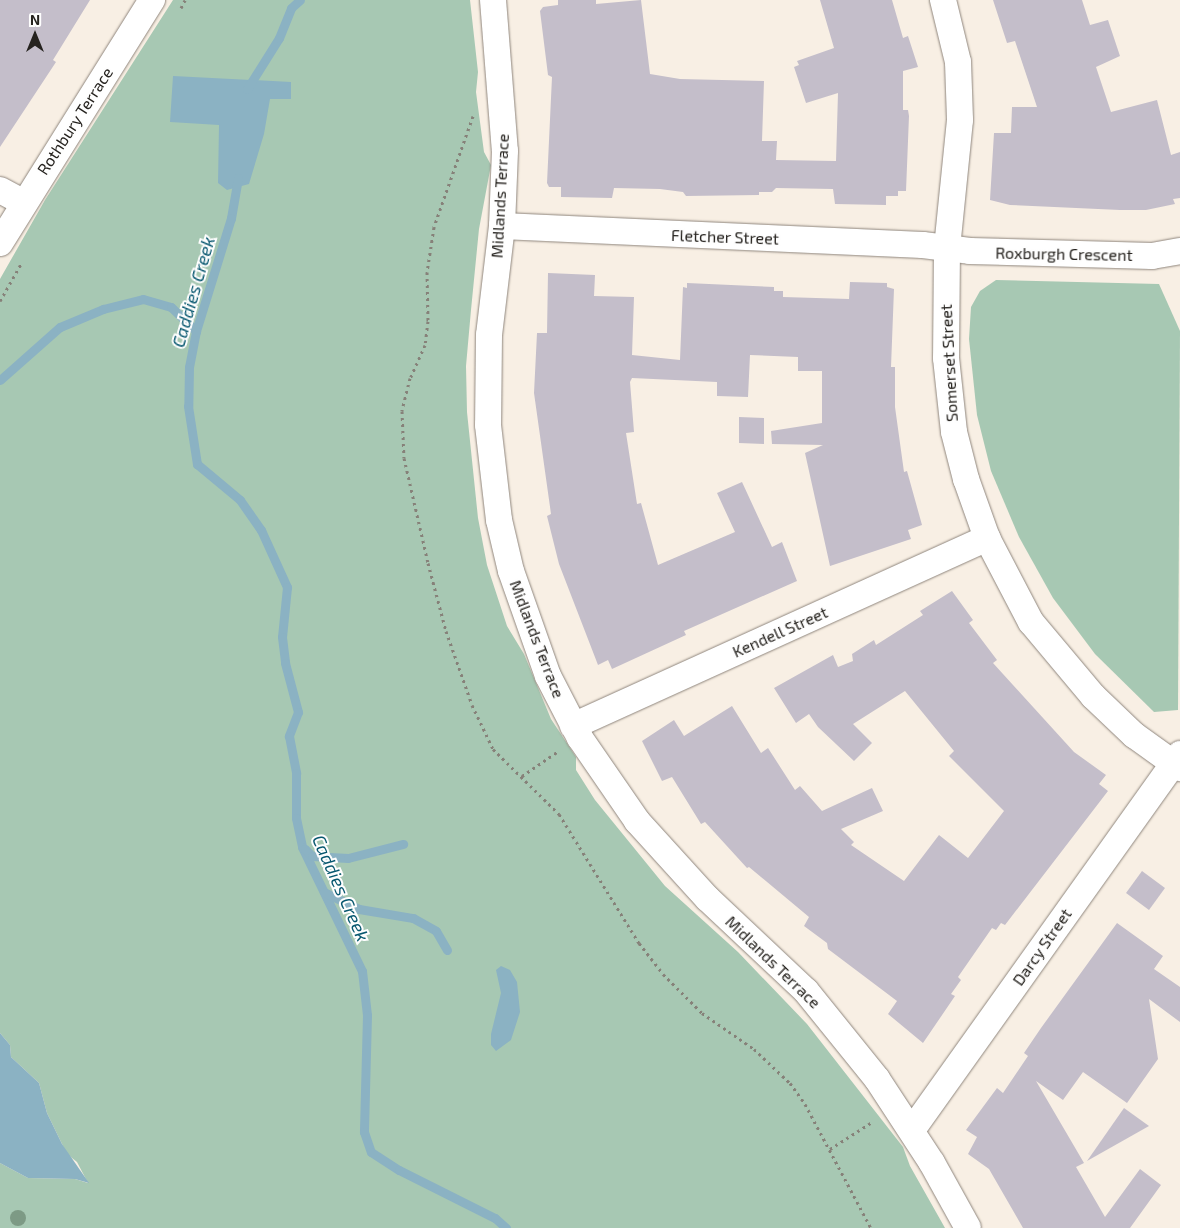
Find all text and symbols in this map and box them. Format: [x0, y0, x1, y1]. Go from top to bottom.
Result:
north arrow [10, 10, 60, 60]
text: N [30, 11, 40, 28]
street label: Rothbury Terrace [33, 63, 117, 179]
street label: Midlands Terrace [487, 133, 513, 259]
street label: Fletcher Street [671, 226, 779, 248]
water label: Caddies Creek [167, 234, 219, 350]
street label: Roxburgh Crescent [995, 243, 1133, 265]
street label: Somerset Street [936, 304, 962, 422]
street label: Midlands Terrace [506, 577, 568, 701]
street label: Kendell Street [729, 602, 831, 662]
water label: Caddies Creek [308, 831, 374, 945]
street label: Darcy Street [1008, 905, 1076, 989]
street label: Midlands Terrace [721, 912, 825, 1012]

